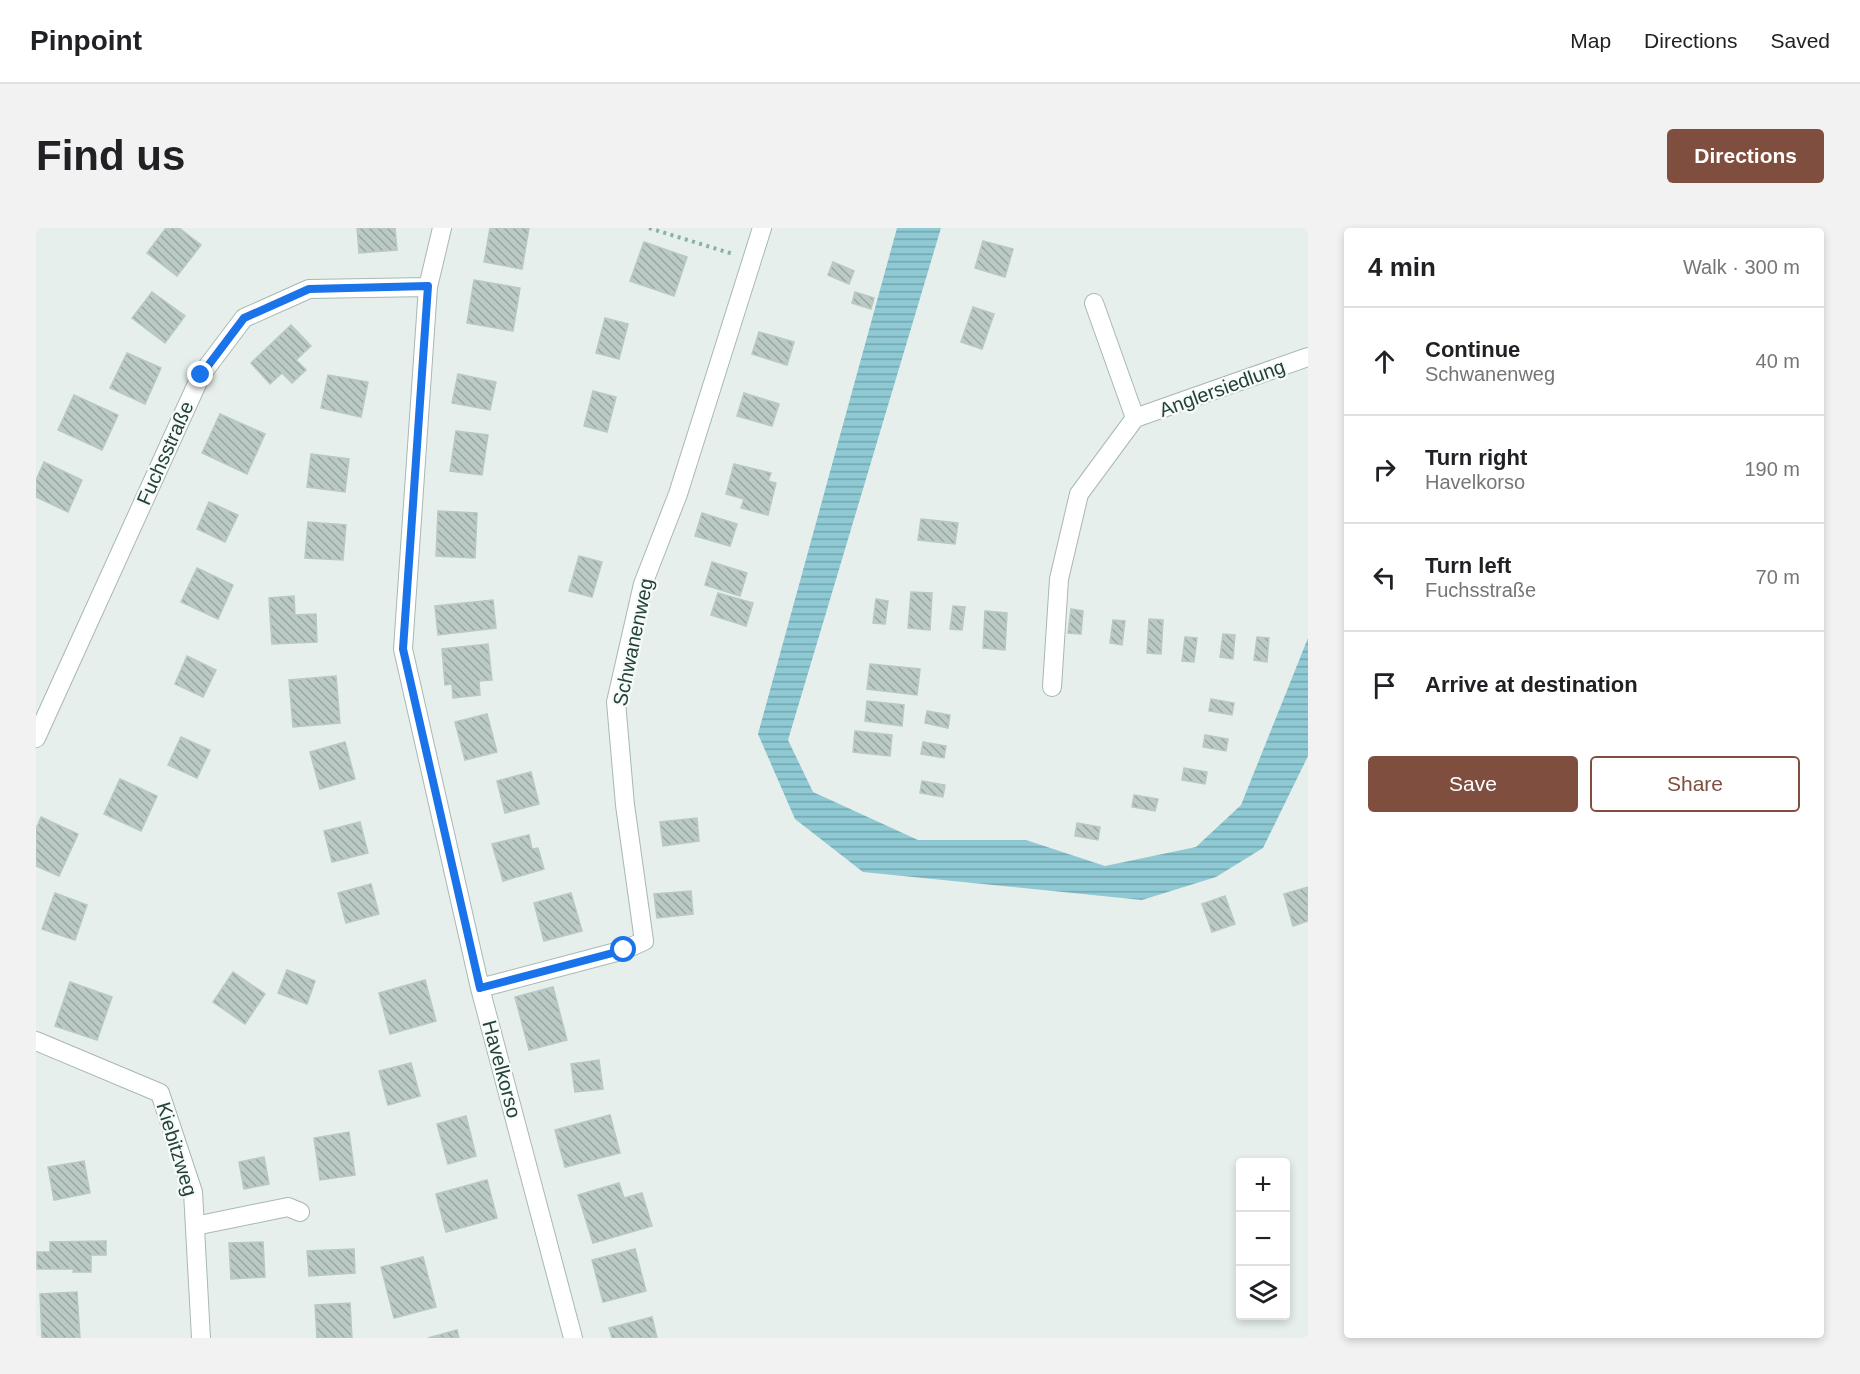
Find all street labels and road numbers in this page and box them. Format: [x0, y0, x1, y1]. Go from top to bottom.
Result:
street label: Anglersiedlung [1156, 355, 1288, 421]
street label: Fuchsstraße [132, 398, 198, 508]
street label: Schwanenweg [609, 576, 657, 708]
street label: Havelkorso [478, 1018, 526, 1120]
street label: Kiebitzweg [152, 1100, 202, 1198]

